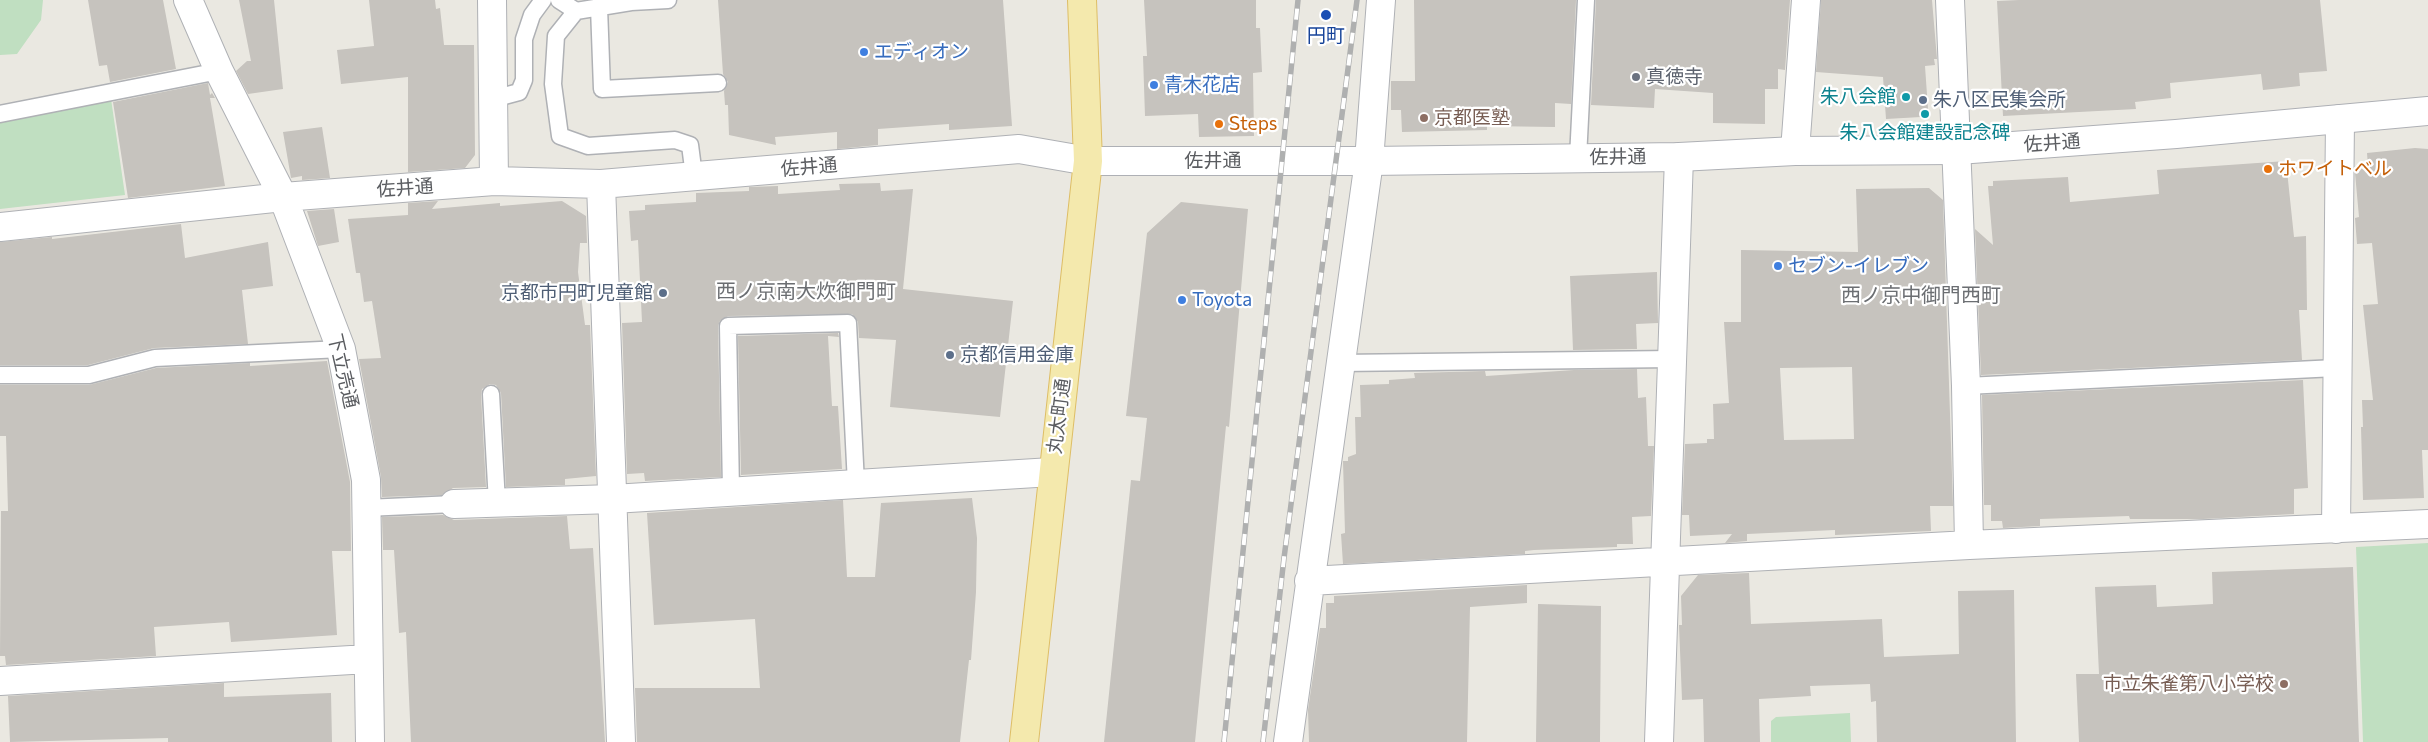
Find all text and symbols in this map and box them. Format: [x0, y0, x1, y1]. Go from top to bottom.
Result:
marker: 円町 [1319, 8, 1333, 22]
place label: 円町 [1307, 25, 1345, 47]
place label: エディオン [874, 41, 969, 63]
marker: エディオン [858, 46, 870, 58]
place label: 真徳寺 [1646, 66, 1703, 88]
marker: 真徳寺 [1630, 71, 1642, 83]
place label: 青木花店 [1164, 74, 1240, 96]
marker: 青木花店 [1148, 79, 1160, 91]
place label: 朱八会館 [1820, 86, 1896, 108]
place label: 朱八区民集会所 [1933, 89, 2066, 111]
marker: 朱八会館 [1900, 91, 1912, 103]
marker: 朱八区民集会所 [1917, 94, 1929, 106]
place label: 京都医塾 [1434, 107, 1510, 129]
marker: 朱八会館建設記念碑 [1919, 108, 1931, 120]
marker: 京都医塾 [1418, 112, 1430, 124]
place label: Steps [1229, 113, 1277, 135]
marker: Steps [1213, 118, 1225, 130]
place label: 朱八会館建設記念碑 [1840, 122, 2010, 144]
street label: 佐井通 [2023, 130, 2081, 156]
street label: 佐井通 [1589, 145, 1647, 169]
street label: 佐井通 [1185, 150, 1241, 172]
street label: 佐井通 [780, 153, 838, 181]
place label: ホワイトベル [2278, 158, 2392, 180]
marker: ホワイトベル [2262, 163, 2274, 175]
street label: 佐井通 [376, 175, 434, 201]
place label: セブン-イレブン [1788, 255, 1929, 277]
marker: セブン-イレブン [1772, 260, 1784, 272]
district label: 西ノ京南大炊御門町 [716, 279, 896, 303]
place label: 京都市円町児童館 [501, 282, 653, 304]
district label: 西ノ京中御門西町 [1841, 283, 2001, 307]
marker: 京都市円町児童館 [657, 287, 669, 299]
place label: Toyota [1192, 289, 1252, 311]
marker: Toyota [1176, 294, 1188, 306]
street label: 下立売通 [323, 331, 363, 411]
place label: 京都信用金庫 [960, 344, 1074, 366]
marker: 京都信用金庫 [944, 349, 956, 361]
street label: 丸太町通 [1043, 377, 1075, 455]
place label: 市立朱雀第八小学校 [2103, 673, 2274, 695]
marker: 市立朱雀第八小学校 [2278, 678, 2290, 690]

